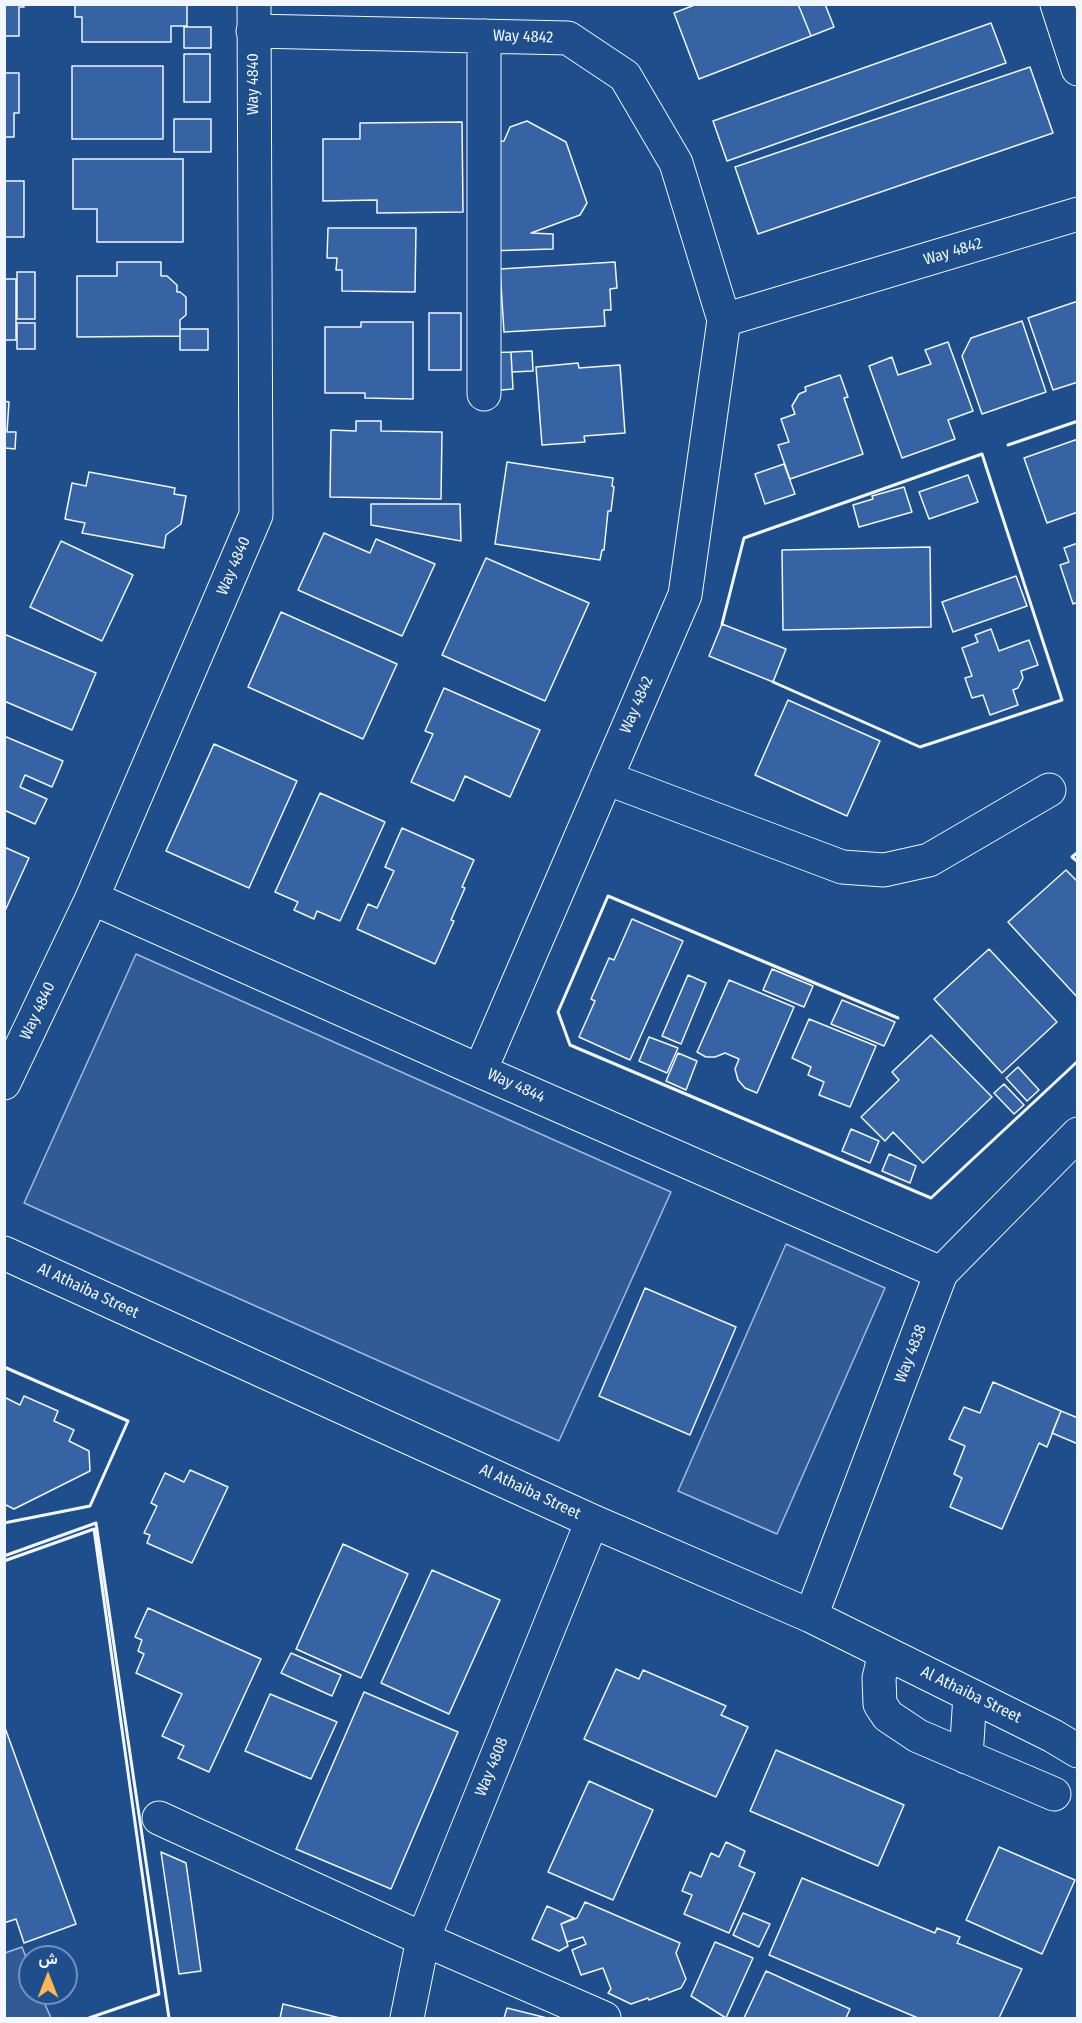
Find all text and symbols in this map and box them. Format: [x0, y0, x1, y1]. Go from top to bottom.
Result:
street label: Way 4842 [493, 26, 553, 48]
street label: Way 4840 [244, 53, 264, 115]
street label: Way 4842 [921, 234, 985, 270]
street label: Way 4840 [213, 534, 255, 598]
street label: Way 4842 [616, 673, 658, 737]
street label: Way 4840 [16, 979, 60, 1043]
street label: Way 4844 [484, 1065, 548, 1107]
street label: Al Athaiba Street [34, 1259, 142, 1323]
street label: Way 4838 [891, 1322, 931, 1386]
street label: Al Athaiba Street [476, 1460, 584, 1524]
street label: Al Athaiba Street [918, 1662, 1024, 1728]
street label: Way 4808 [471, 1735, 513, 1799]
north arrow [18, 1945, 78, 2005]
text: ش [38, 1949, 58, 1968]

